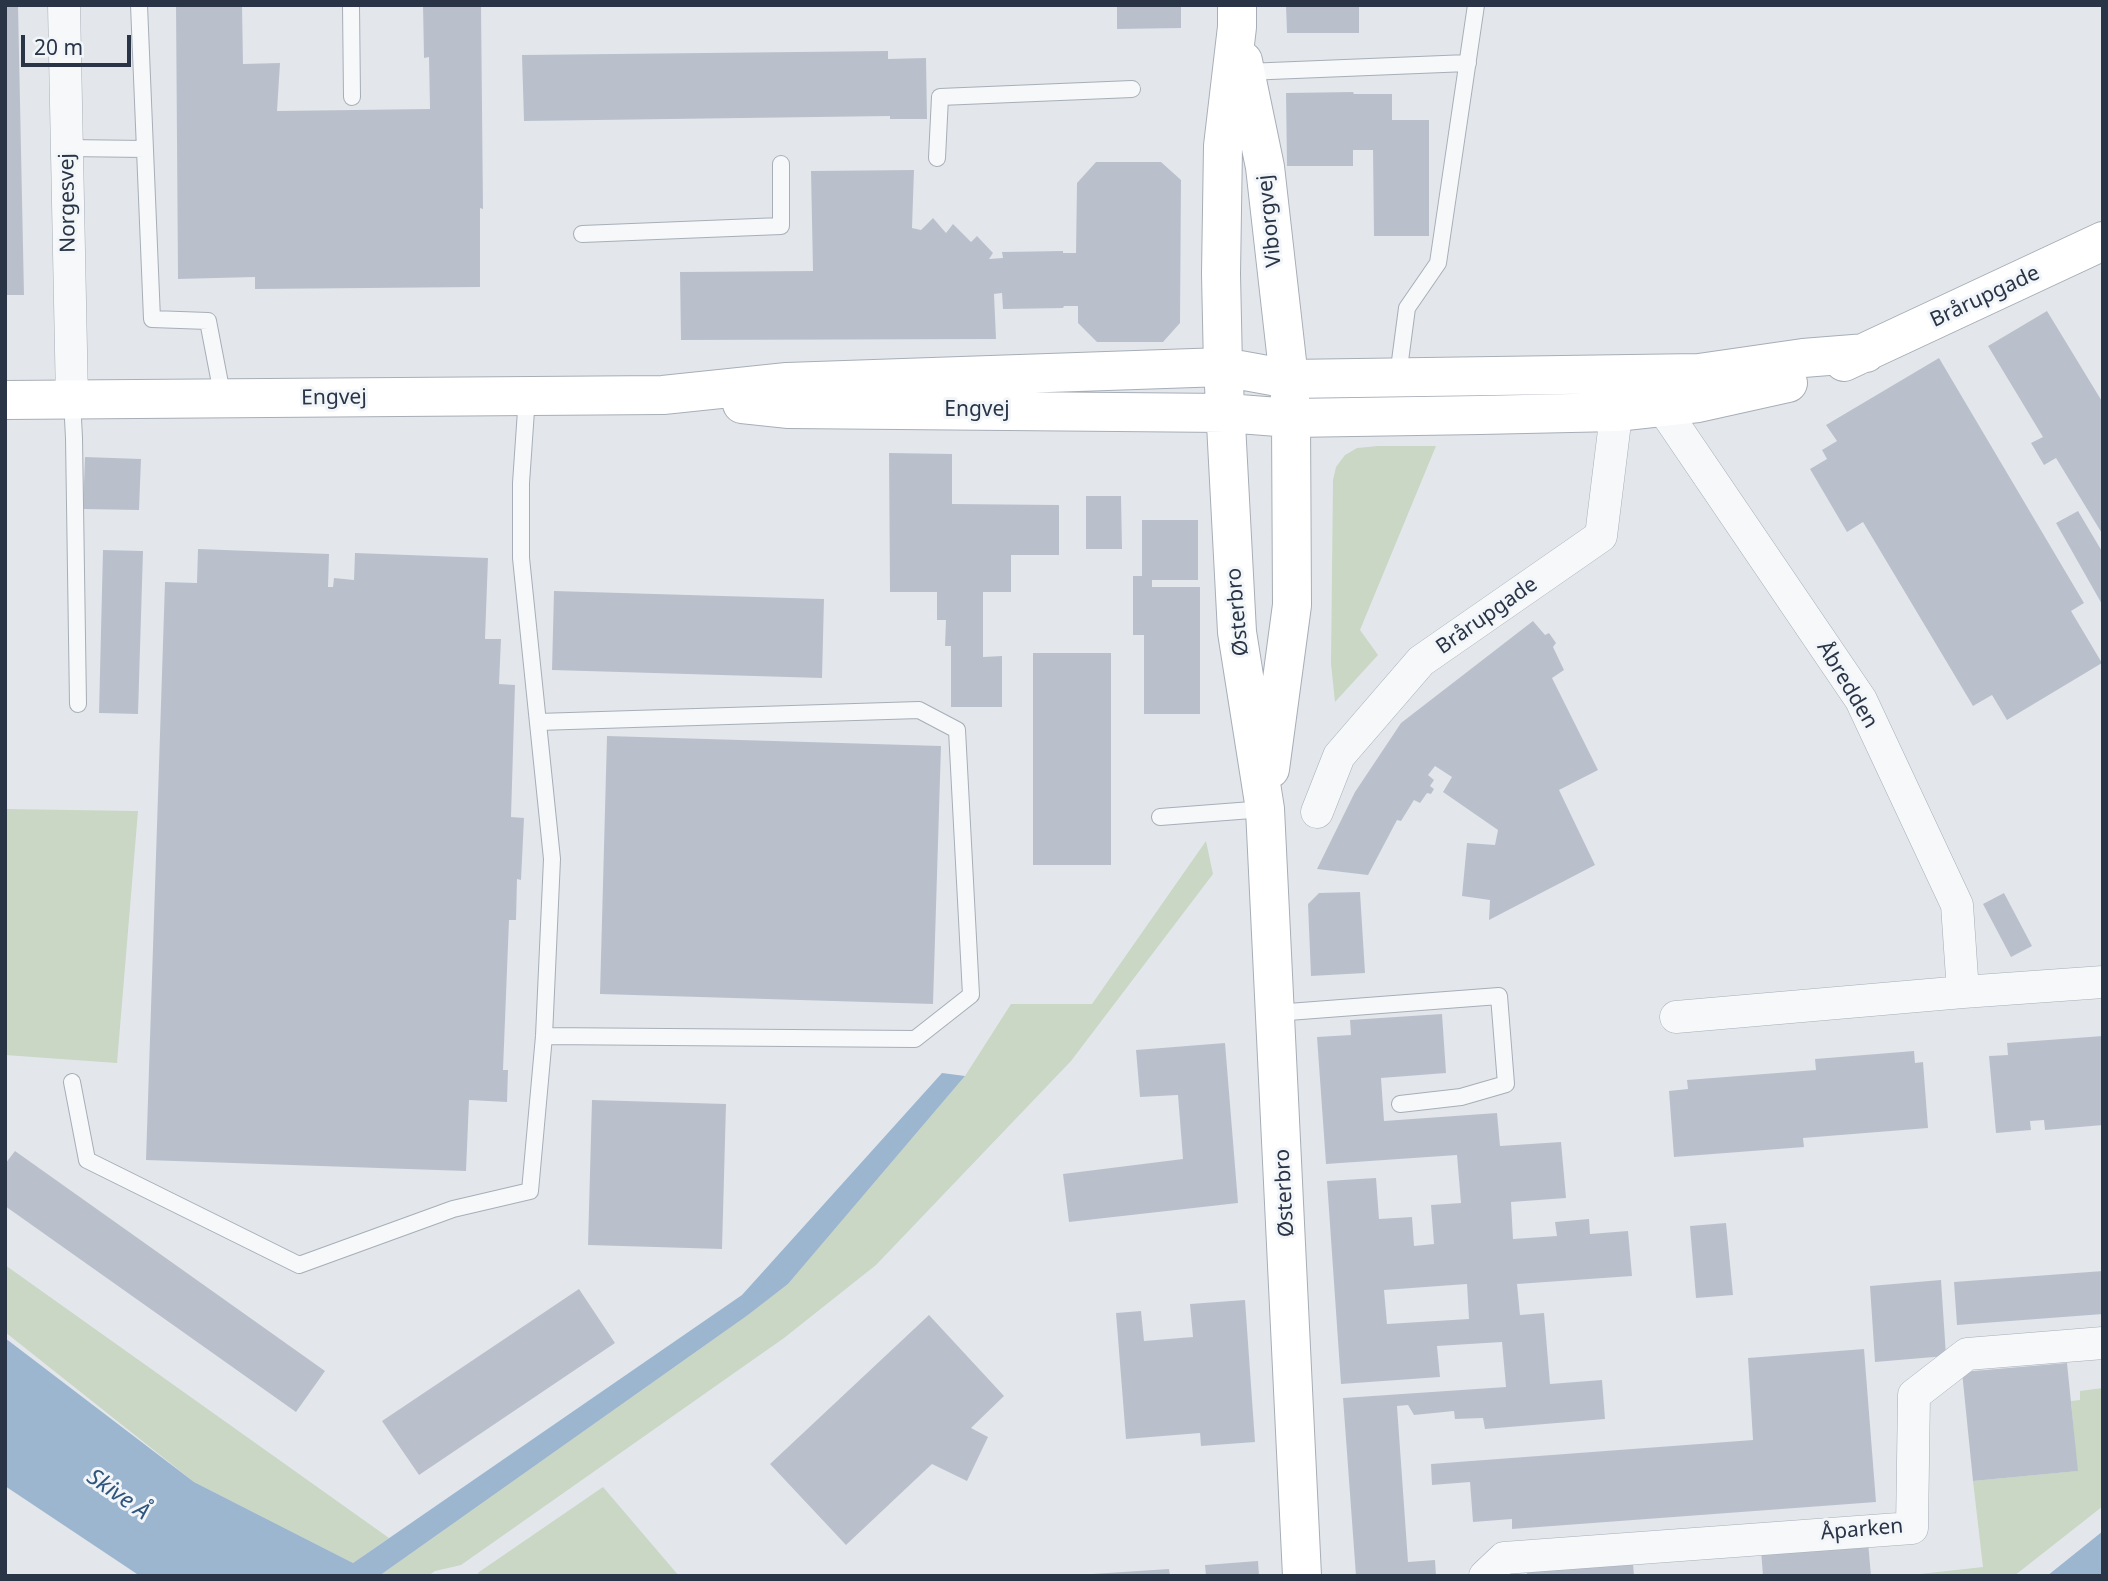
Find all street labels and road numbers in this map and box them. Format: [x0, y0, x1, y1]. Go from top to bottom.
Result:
street label: Norgesvej [55, 153, 81, 253]
street label: Viborgvej [1253, 173, 1287, 269]
street label: Brårupgade [1926, 261, 2044, 333]
street label: Engvej [301, 385, 367, 411]
street label: Engvej [944, 397, 1010, 423]
street label: Østerbro [1222, 567, 1254, 657]
street label: Brårupgade [1432, 572, 1542, 660]
street label: Åbredden [1811, 637, 1883, 733]
street label: Østerbro [1270, 1148, 1300, 1238]
street label: Åparken [1820, 1514, 1904, 1546]

